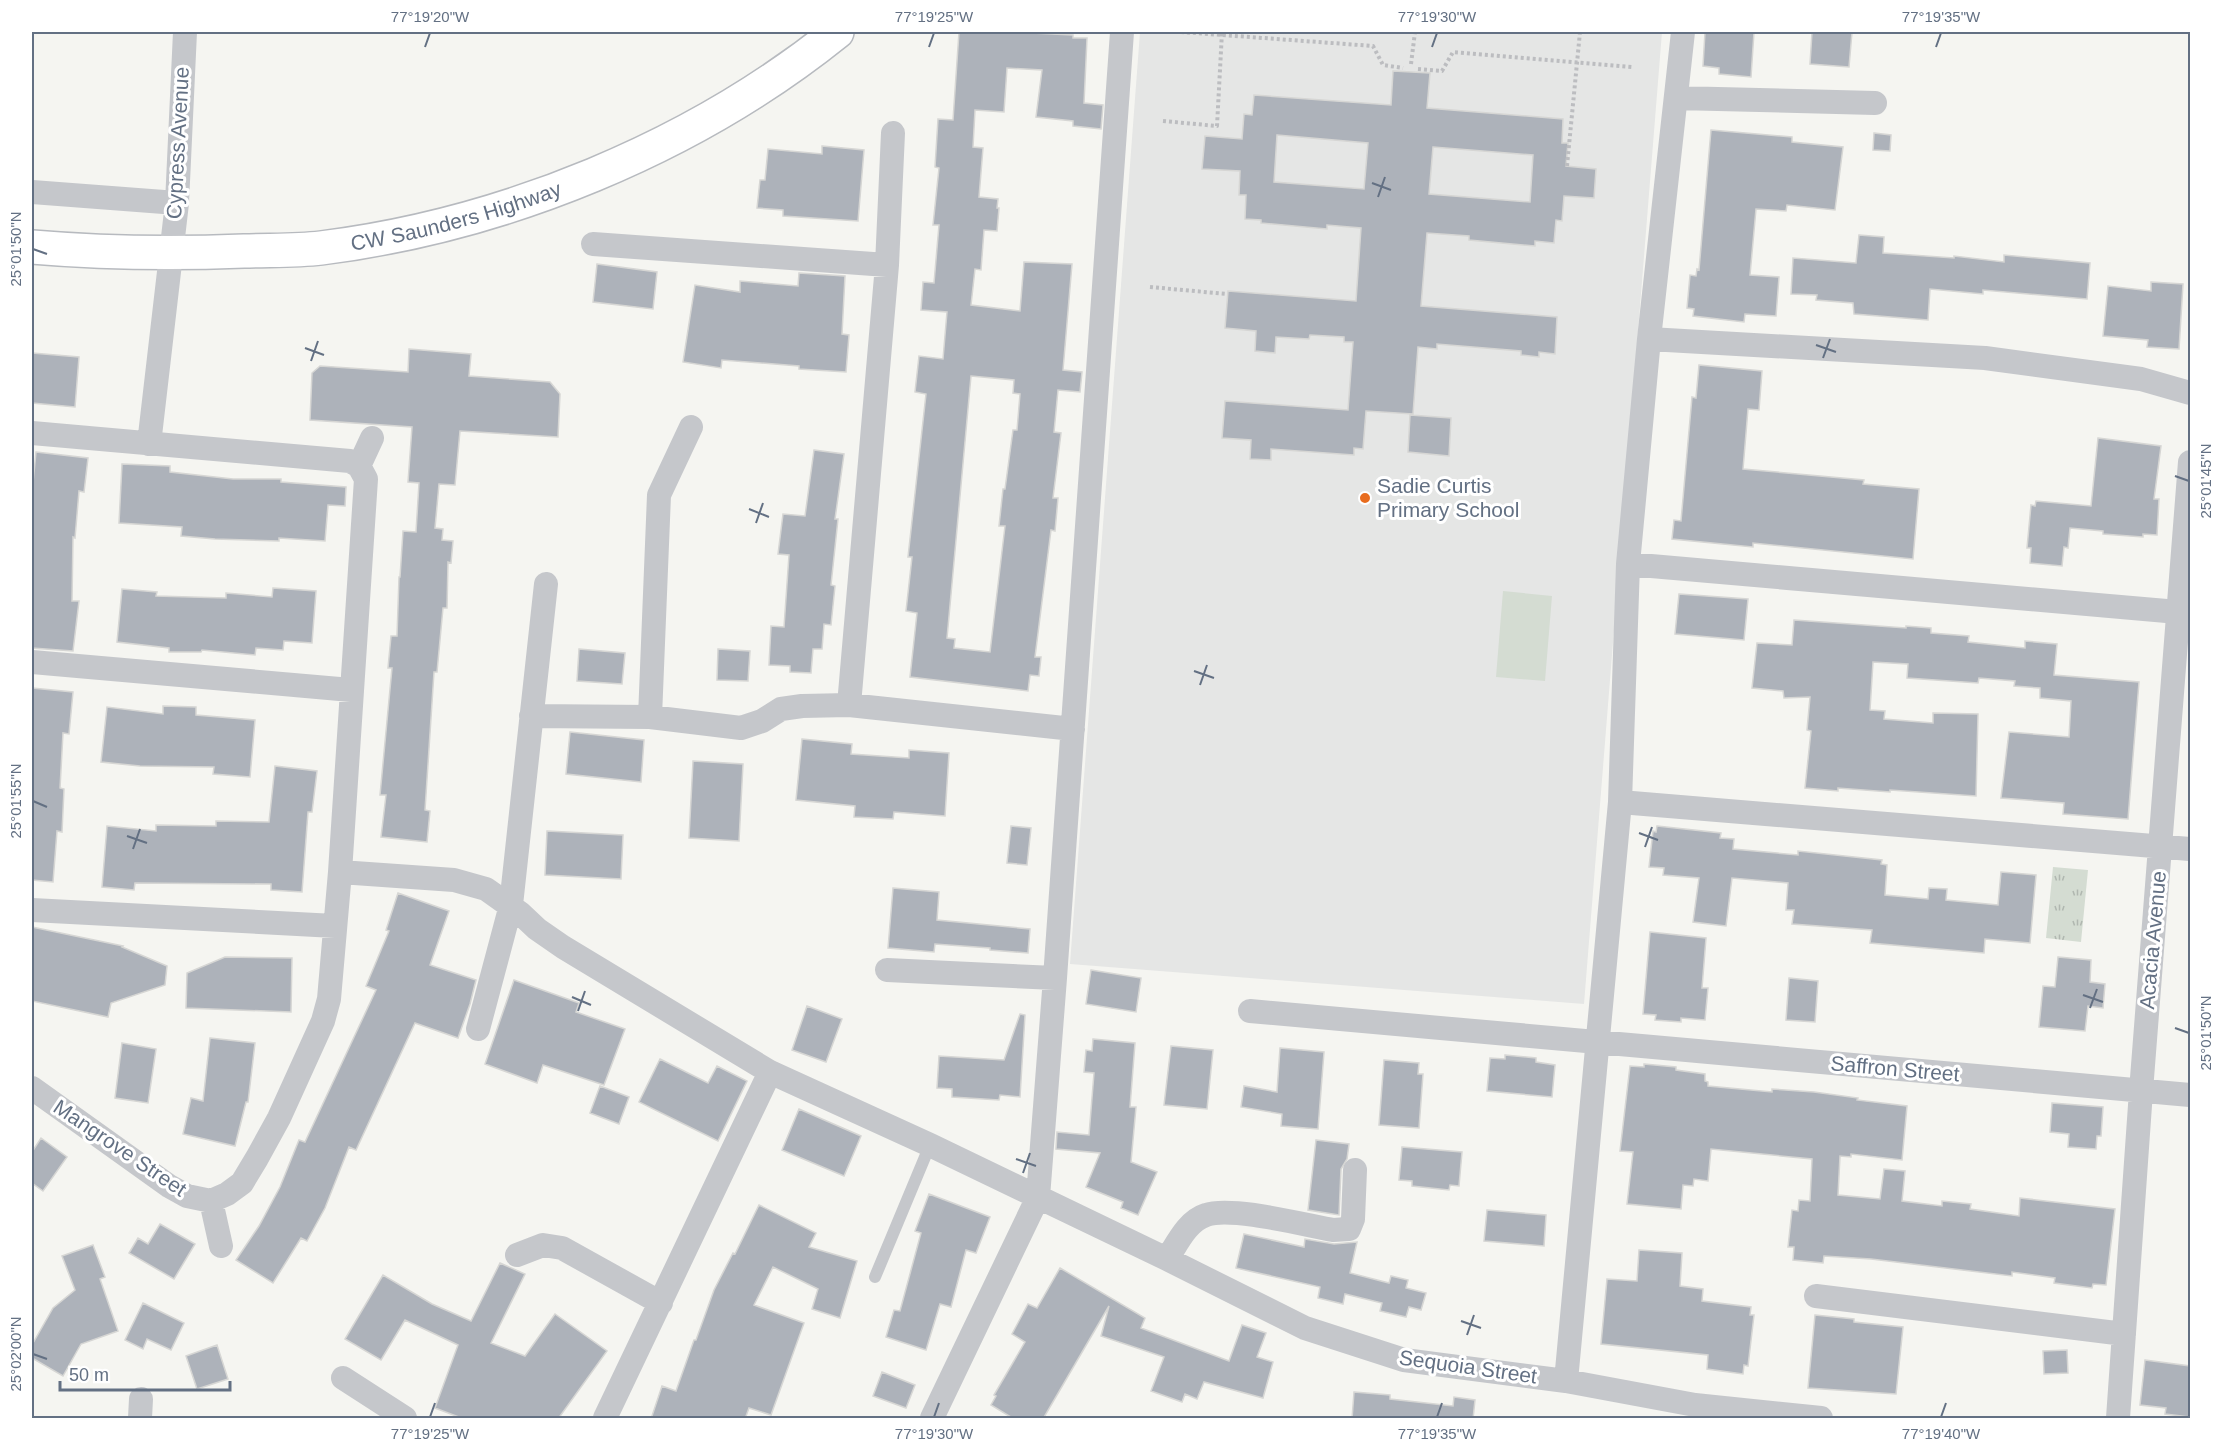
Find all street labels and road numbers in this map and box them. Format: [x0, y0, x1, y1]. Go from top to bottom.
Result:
street label: Cypress Avenue [162, 66, 193, 220]
street label: CW Saunders Highway [349, 177, 565, 255]
street label: Acacia Avenue [2135, 870, 2170, 1010]
street label: Saffron Street [1830, 1051, 1961, 1086]
street label: Mangrove Street [49, 1095, 191, 1201]
street label: Sequoia Street [1398, 1345, 1539, 1388]

